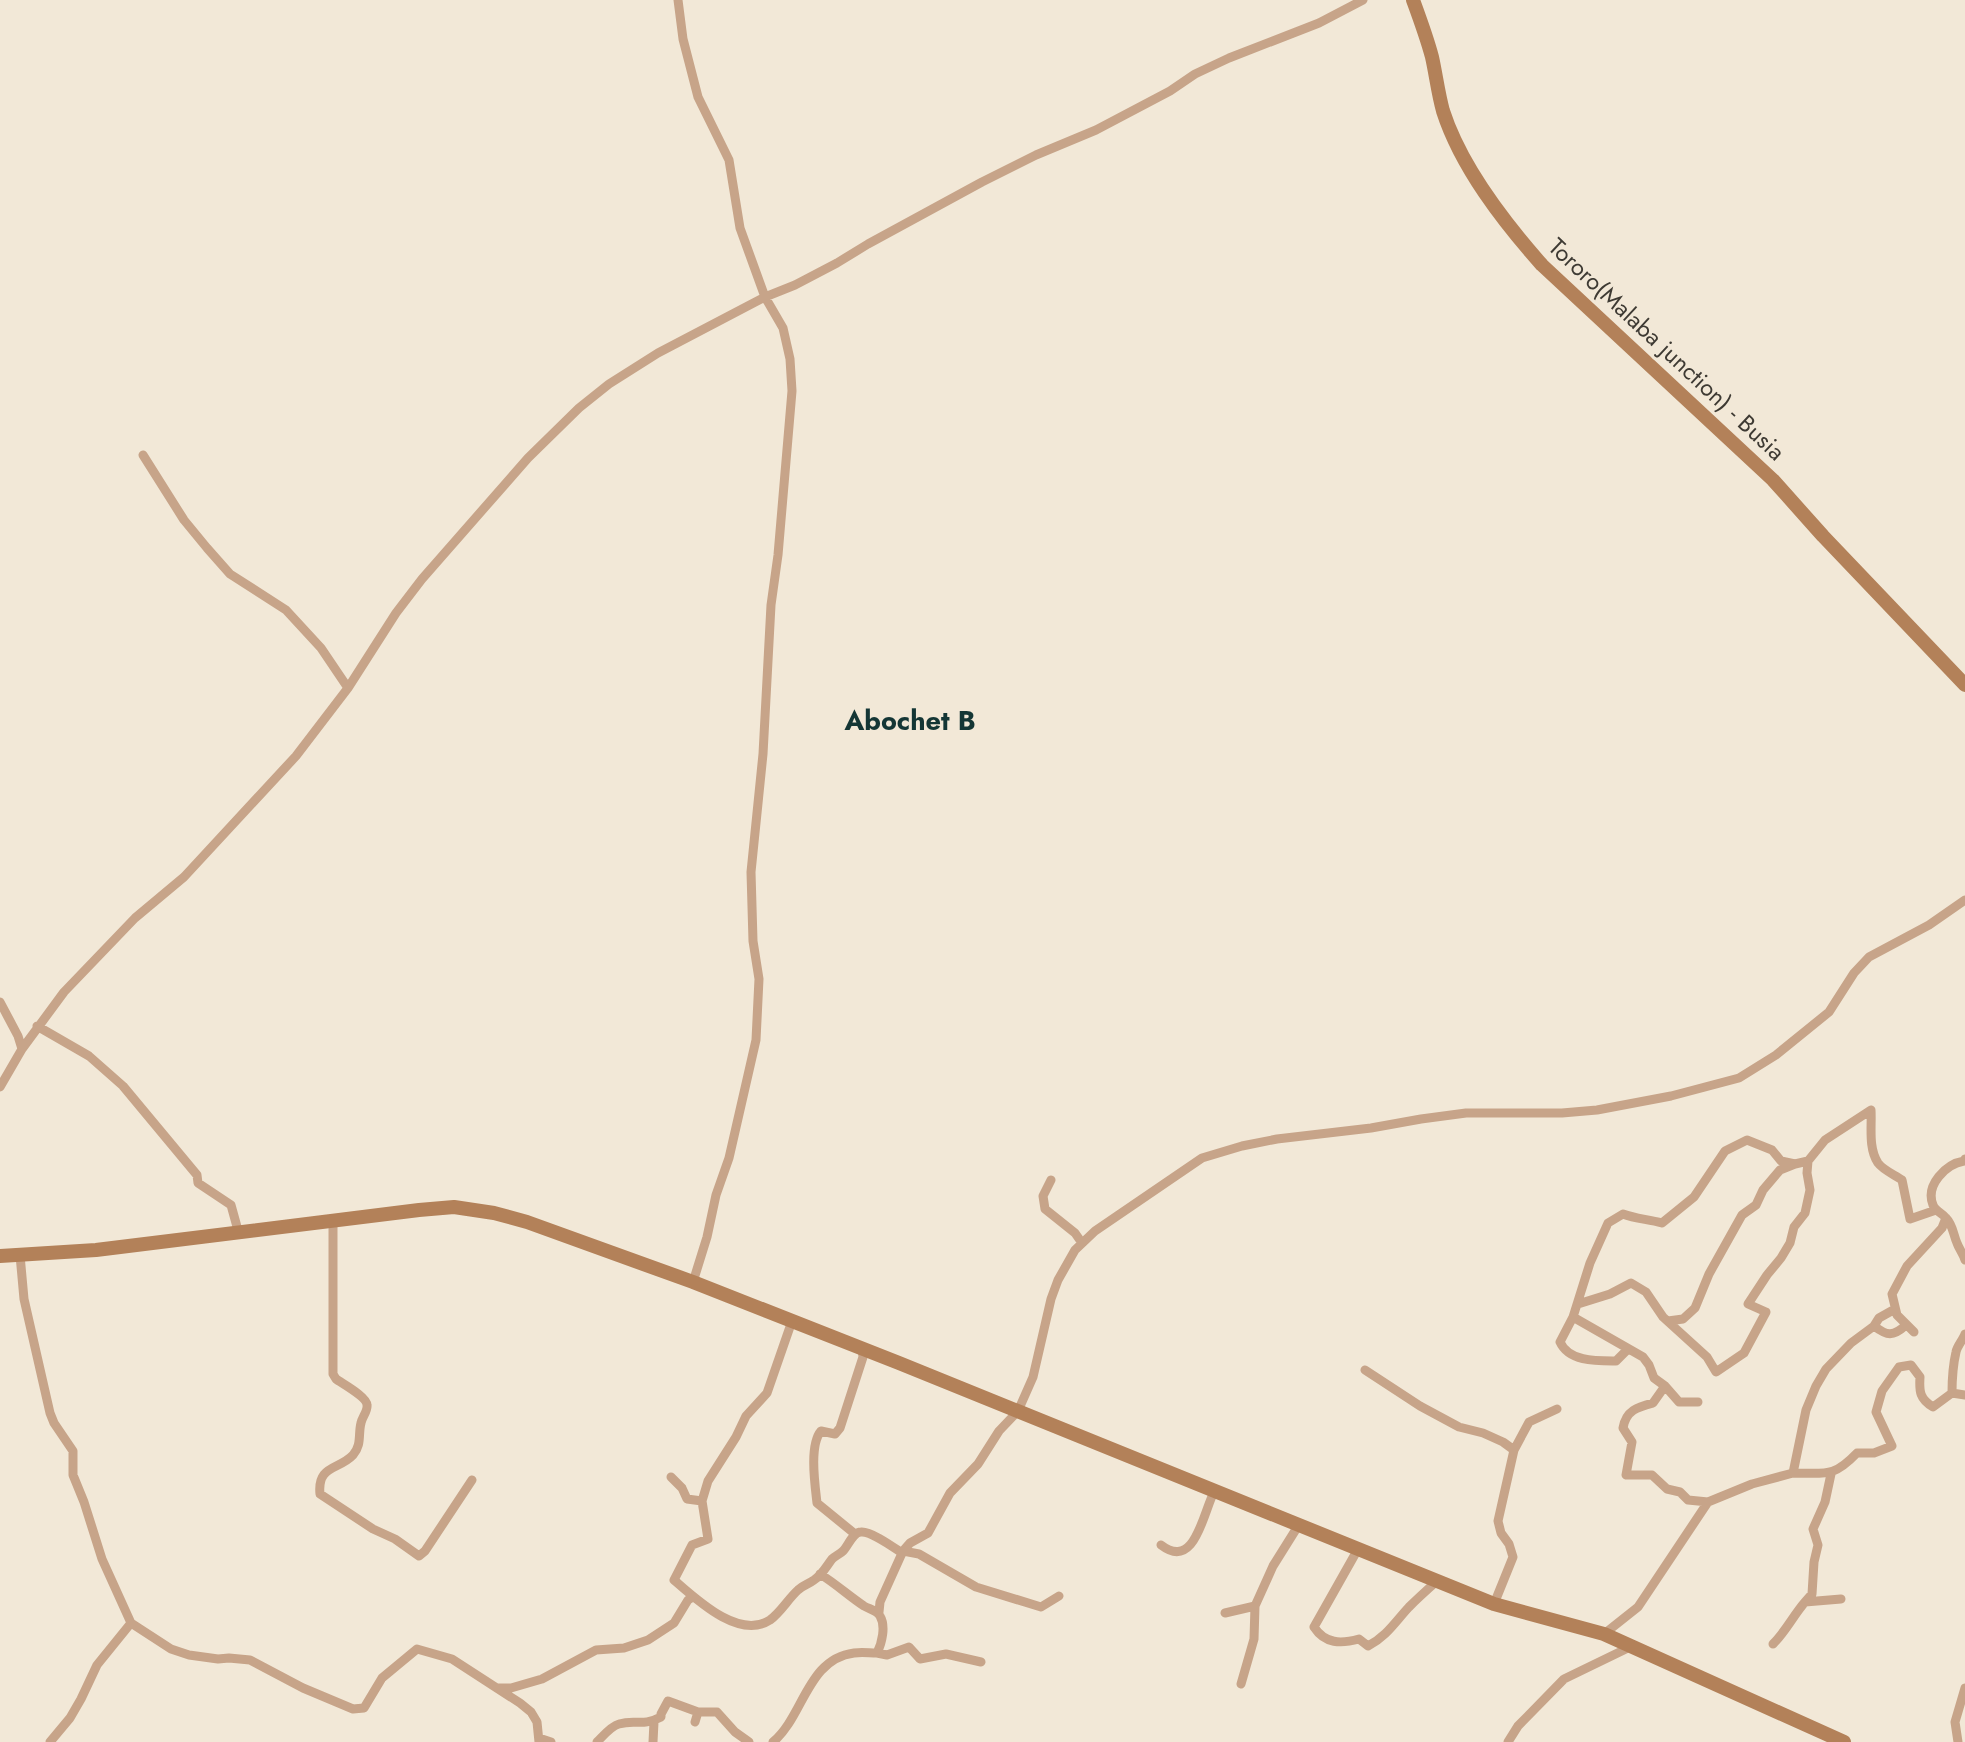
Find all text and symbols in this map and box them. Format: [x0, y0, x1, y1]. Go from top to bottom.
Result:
street label: Tororo(Malaba junction) - Busia [1541, 230, 1793, 468]
district label: Abochet B [843, 701, 976, 740]

